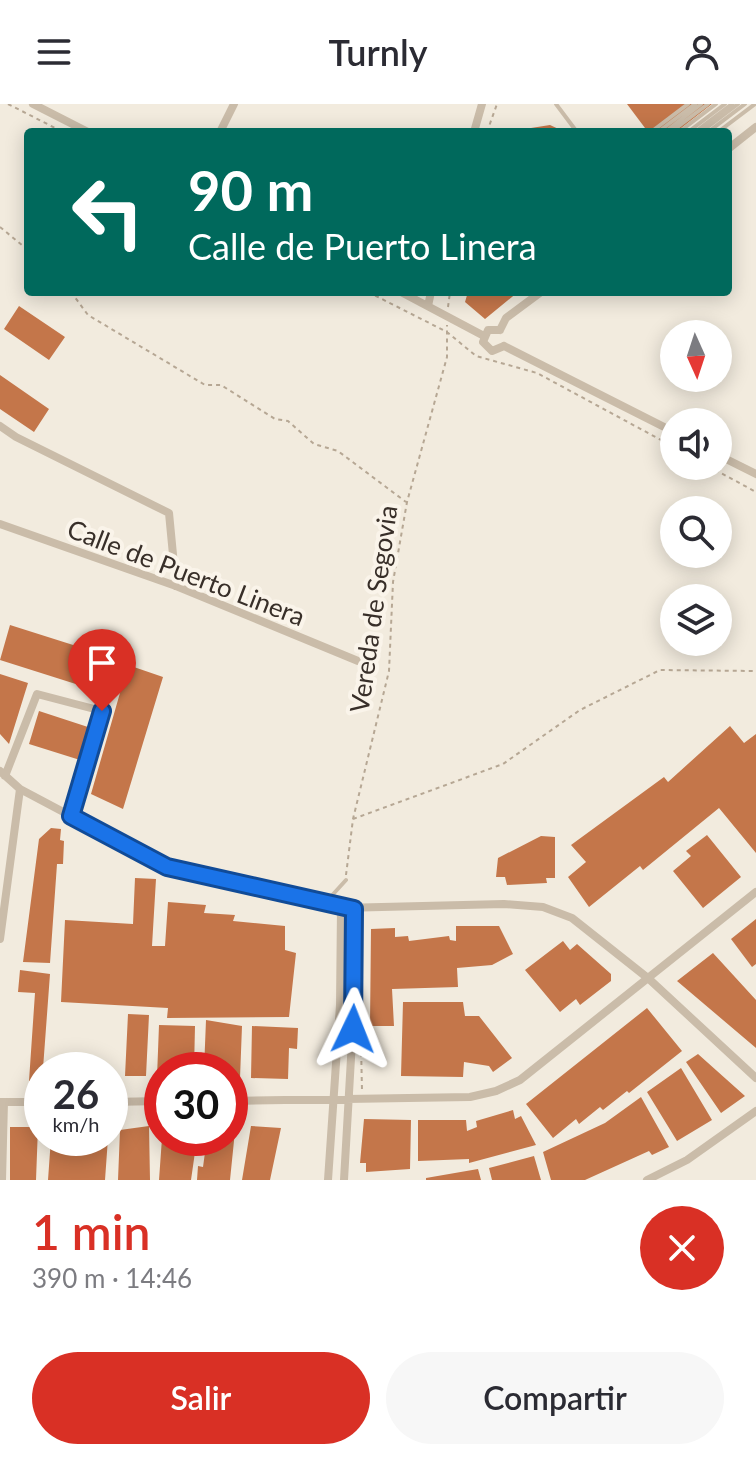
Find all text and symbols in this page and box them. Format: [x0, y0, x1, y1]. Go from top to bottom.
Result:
icon: menu [32, 30, 76, 74]
text: Turnly [328, 30, 428, 74]
icon: person [680, 30, 724, 74]
text: 90 m [188, 156, 313, 223]
icon: left [56, 160, 160, 264]
text: Calle de Puerto Linera [188, 224, 537, 268]
north arrow [660, 320, 732, 392]
map controls [660, 320, 732, 656]
button: sound [660, 408, 732, 480]
button: search [660, 496, 732, 568]
street label: Vereda de Segovia [343, 503, 403, 715]
street label: Calle de Puerto Linera [63, 512, 310, 632]
button: layers [660, 584, 732, 656]
pin [68, 629, 136, 711]
icon: arrive [80, 641, 124, 685]
position arrow [311, 987, 395, 1071]
speed limit sign: 30 [144, 1052, 248, 1156]
text: 26 [53, 1070, 99, 1118]
text: km/h [53, 1112, 99, 1136]
text: 1 min [32, 1203, 150, 1260]
button: close [640, 1206, 724, 1290]
text: 390 m · 14:46 [32, 1262, 192, 1294]
button: Salir [32, 1352, 370, 1444]
button: Compartir [386, 1352, 724, 1444]

